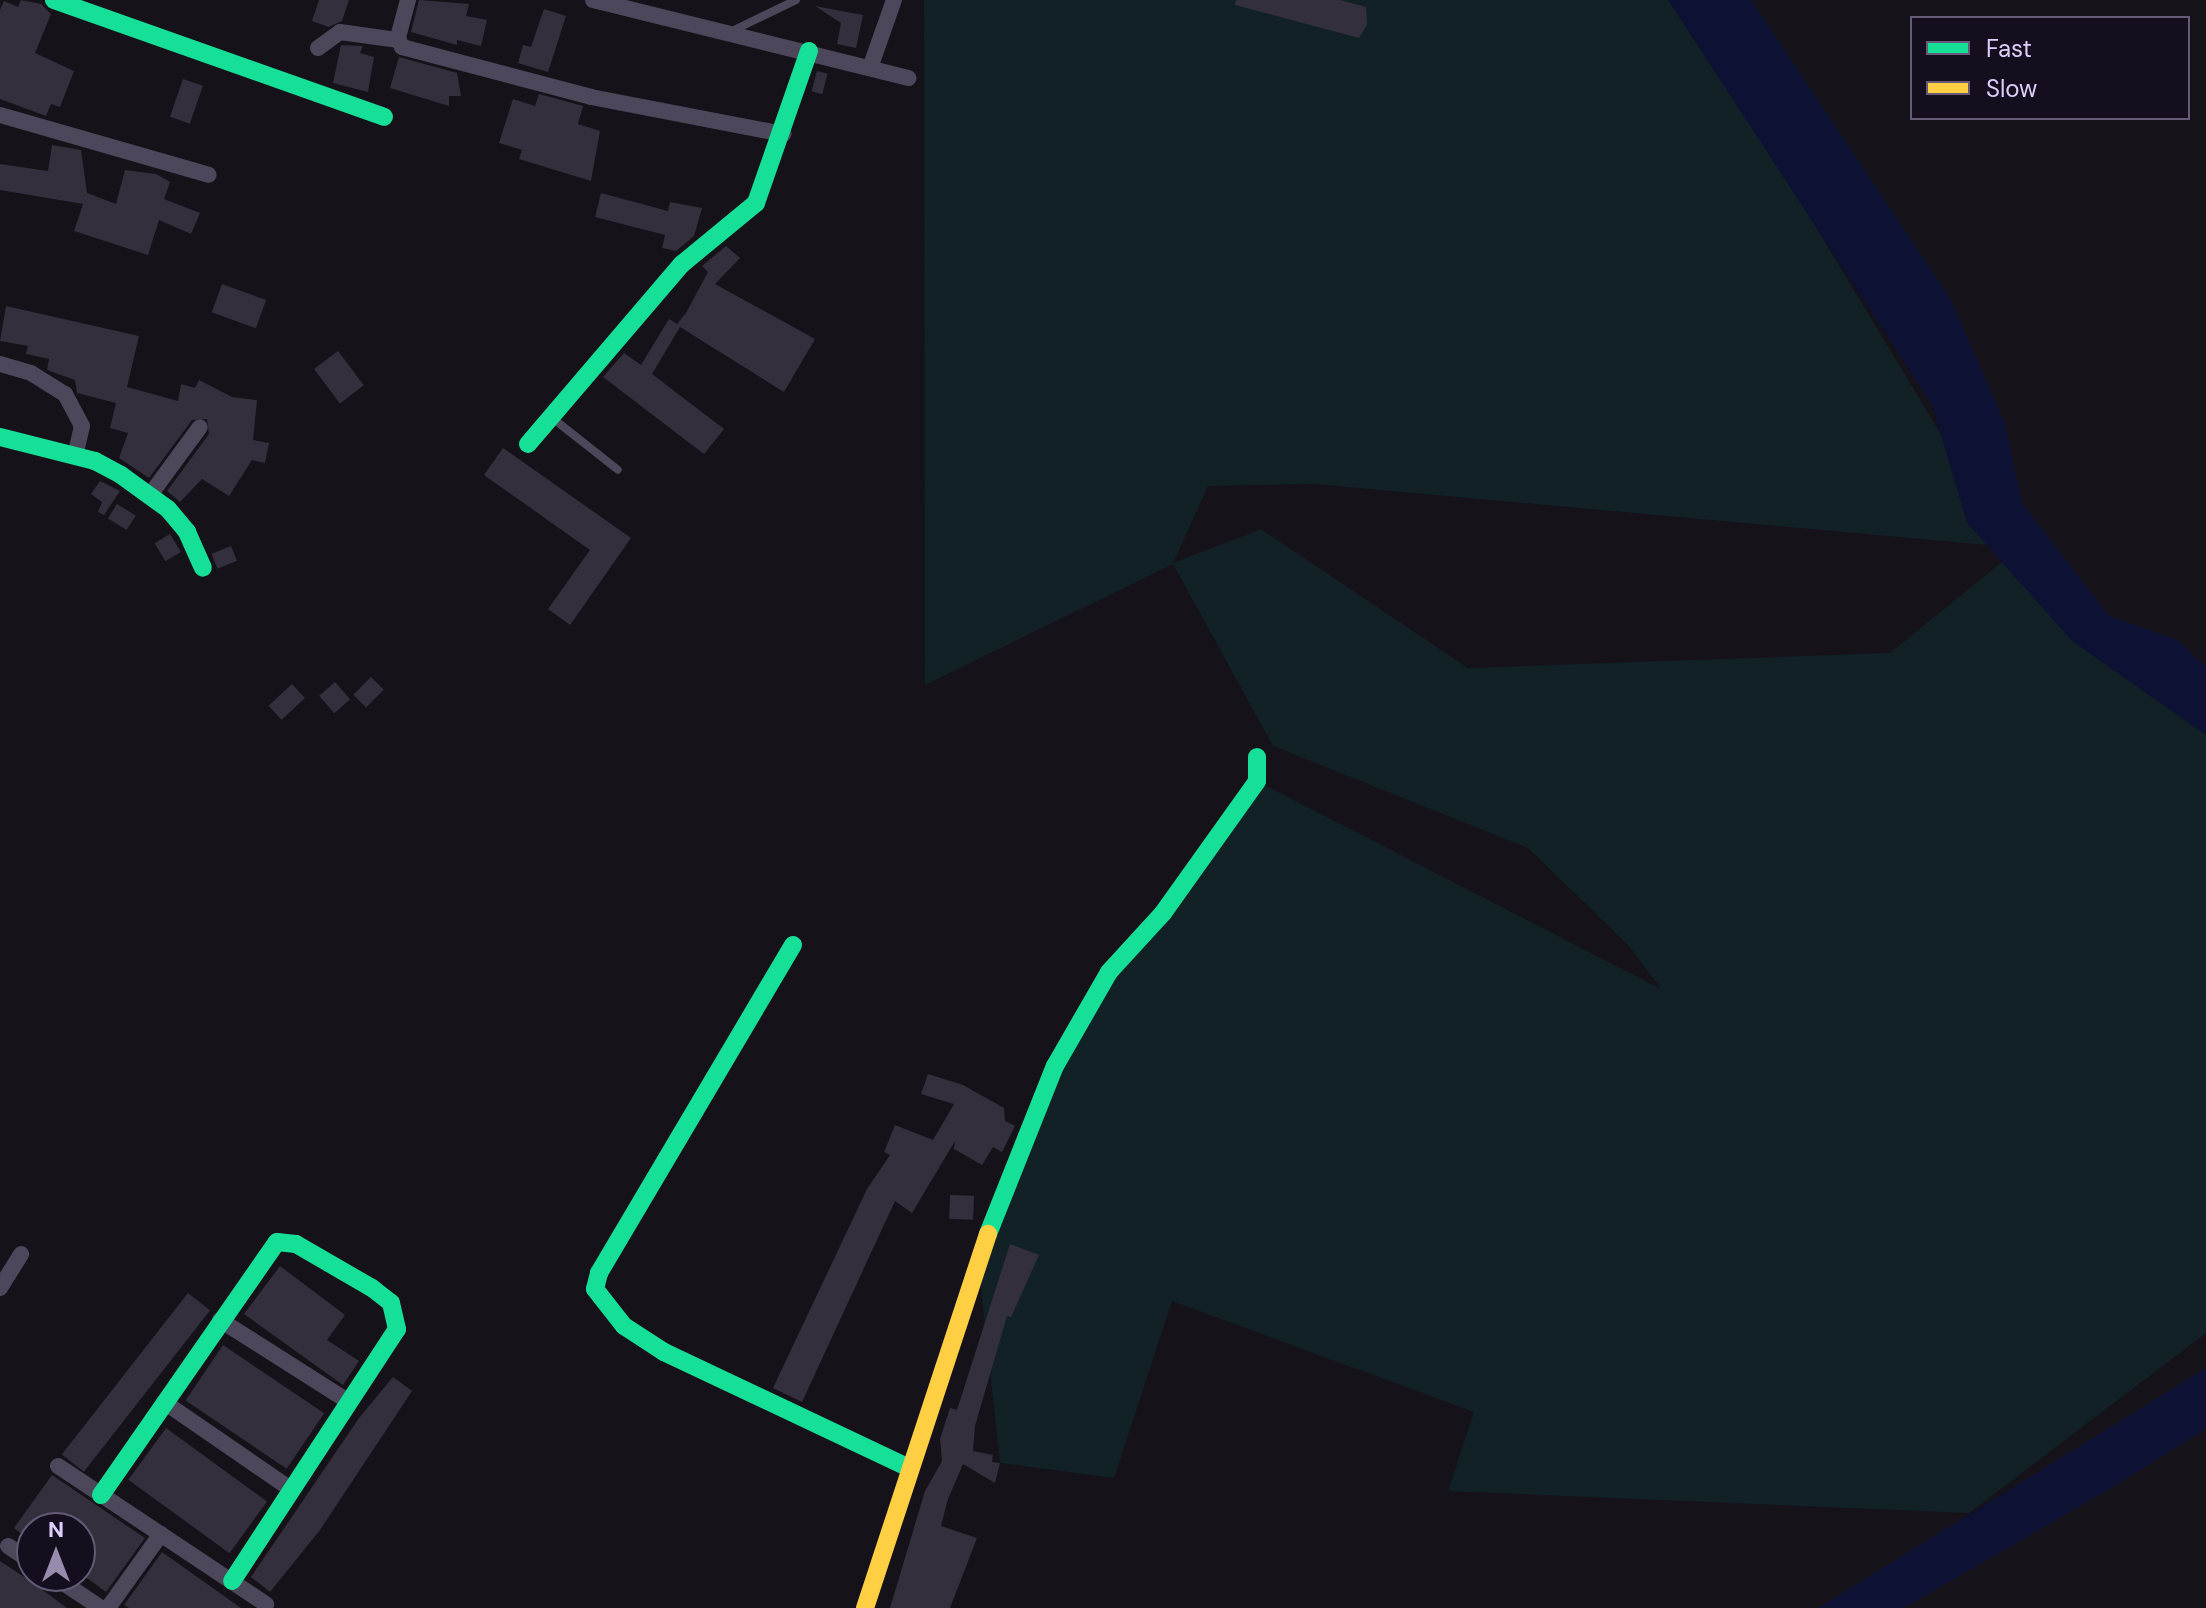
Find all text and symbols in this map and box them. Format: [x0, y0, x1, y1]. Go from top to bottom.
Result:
legend [1910, 16, 2190, 120]
text: Fast [1986, 33, 2032, 64]
text: Slow [1986, 73, 2037, 104]
north arrow [16, 1512, 96, 1592]
text: N [48, 1515, 64, 1544]

